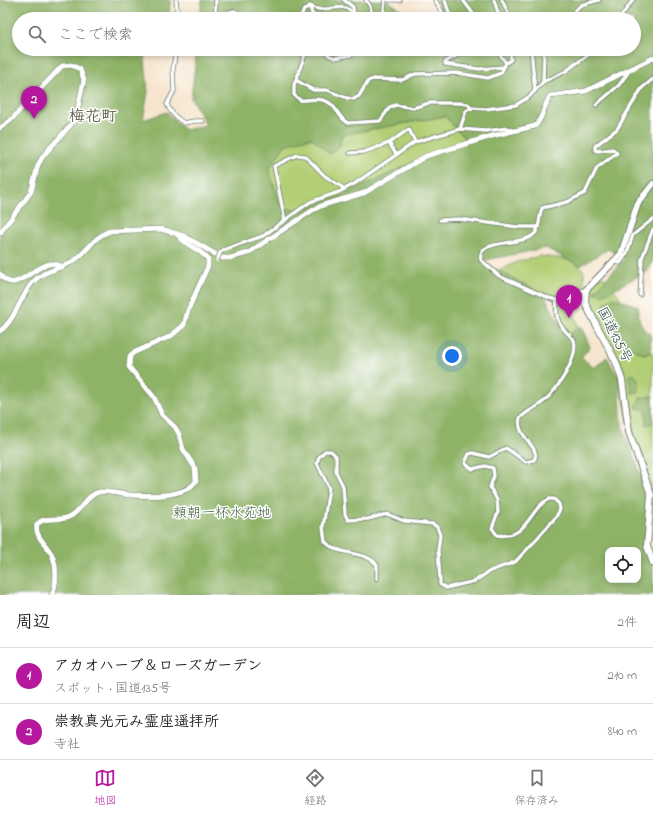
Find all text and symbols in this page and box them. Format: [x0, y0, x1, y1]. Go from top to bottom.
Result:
search box [12, 12, 641, 56]
icon: search [26, 23, 48, 45]
text: ここで検索 [58, 24, 133, 46]
pin: 2 [21, 86, 47, 119]
district label: 梅花町 [69, 105, 117, 129]
pin: 1 [556, 285, 582, 318]
street label: 国道135号 [591, 303, 637, 367]
your location [442, 346, 462, 366]
park label: 頼朝一杯水苑地 [173, 503, 271, 524]
map controls [605, 547, 641, 583]
button: locate [605, 547, 641, 583]
text: 周辺 [16, 610, 50, 635]
text: 2件 [618, 613, 637, 632]
text: アカオハーブ＆ローズガーデン [54, 655, 262, 677]
text: 1 [27, 666, 31, 685]
text: 210 m [607, 666, 637, 685]
text: スポット · 国道135号 [54, 679, 171, 698]
text: 崇教真光元み霊座遥拝所 [54, 711, 219, 733]
text: 2 [26, 722, 32, 741]
text: 840 m [608, 722, 637, 741]
text: 寺社 [54, 735, 80, 754]
tab: 地図 [94, 767, 116, 809]
tab: 経路 [304, 767, 326, 809]
tab: 保存済み [515, 767, 559, 809]

